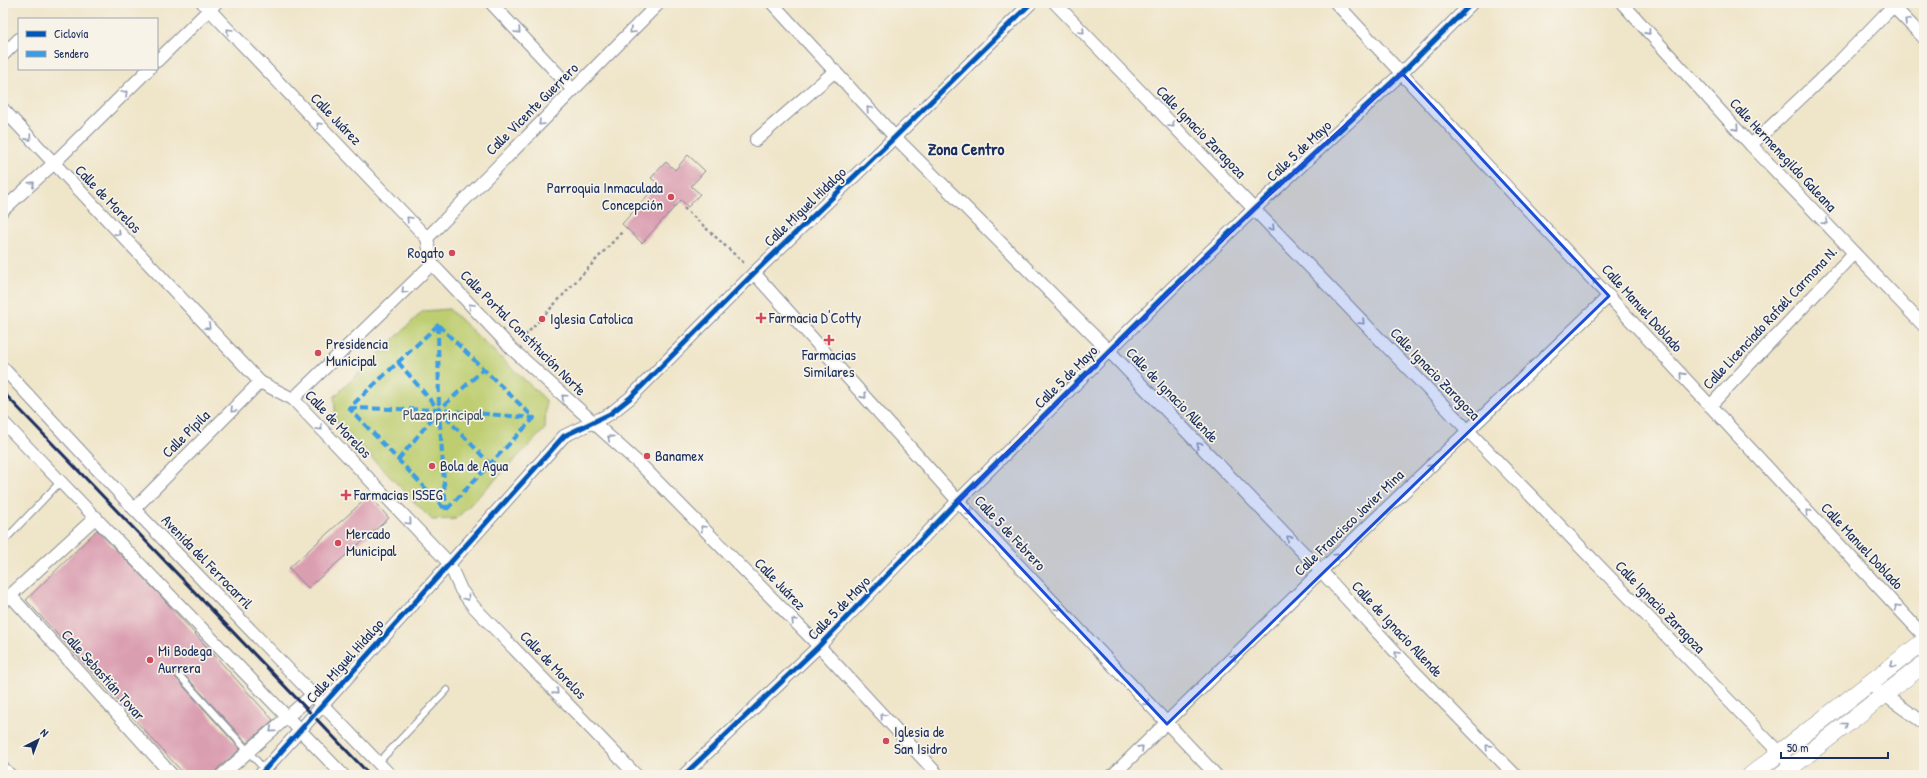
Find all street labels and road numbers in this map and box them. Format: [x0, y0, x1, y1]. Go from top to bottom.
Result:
street label: Calle Vicente Guerrero [481, 58, 583, 160]
street label: Calle Ignacio Zaragoza [1152, 81, 1251, 183]
street label: Calle Juárez [306, 88, 367, 150]
street label: Calle Hermenegildo Galeana [1725, 93, 1842, 216]
street label: Calle 5 de Mayo [1261, 115, 1336, 186]
street label: Calle de Morelos [70, 160, 147, 238]
street label: Calle Miguel Hidalgo [759, 162, 850, 251]
street label: Calle Licenciado Rafaél Carmona N. [1698, 241, 1842, 394]
street label: Calle Manuel Doblado [1597, 259, 1688, 356]
street label: Calle Portal Constitución Norte [456, 265, 591, 400]
street label: Calle Ignacio Zaragoza [1386, 323, 1485, 425]
street label: Calle 5 de Mayo [1029, 340, 1102, 413]
street label: Calle de Ignacio Allende [1121, 342, 1223, 447]
street label: Calle de Morelos [300, 385, 377, 463]
street label: Calle Pípila [157, 405, 214, 462]
street label: Calle Francisco Javier Mina [1289, 465, 1408, 581]
street label: Calle 5 de Febrero [970, 490, 1051, 575]
street label: Calle Manuel Doblado [1816, 498, 1908, 594]
street label: Avenida del Ferrocarril [157, 510, 258, 613]
street label: Calle Juárez [750, 553, 811, 615]
street label: Calle Ignacio Zaragoza [1611, 556, 1710, 658]
street label: Calle 5 de Mayo [803, 571, 875, 645]
street label: Calle de Ignacio Allende [1347, 576, 1448, 682]
street label: Calle Miguel Hidalgo [301, 614, 388, 708]
street label: Calle Sebastián Tovar [57, 625, 150, 725]
street label: Calle de Morelos [515, 626, 592, 704]

